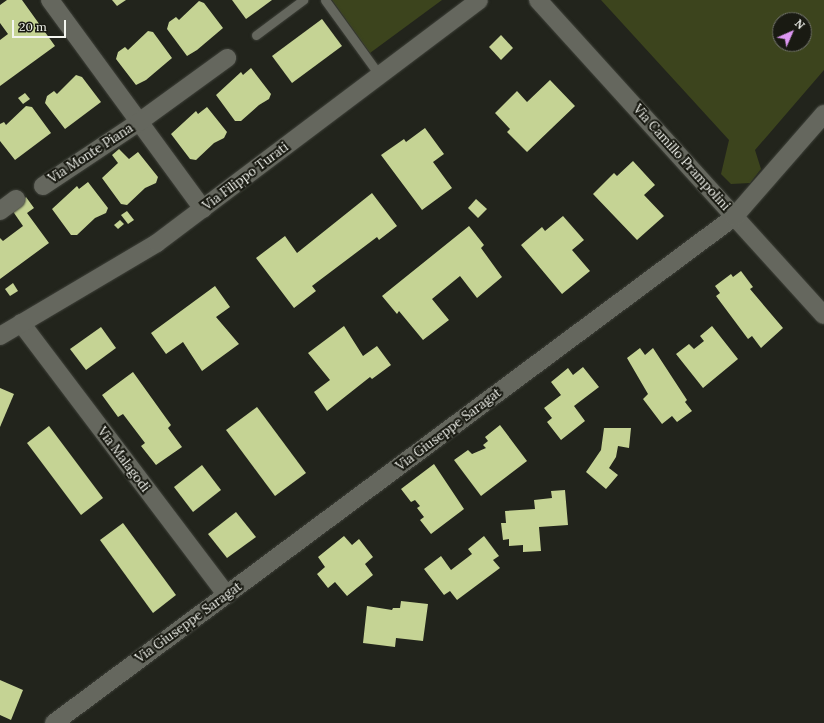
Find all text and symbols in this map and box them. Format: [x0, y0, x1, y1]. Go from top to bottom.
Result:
scale bar [14, 12, 68, 38]
north arrow [772, 12, 812, 52]
text: N [792, 16, 808, 32]
text: 20 m [19, 19, 47, 34]
street label: Via Camillo Prampolini [629, 102, 733, 214]
street label: Via Monte Piana [46, 121, 136, 187]
street label: Via Filippo Turati [200, 140, 292, 214]
street label: Via Giuseppe Saragat [393, 385, 505, 475]
street label: Via Malagodi [94, 425, 152, 495]
street label: Via Giuseppe Saragat [133, 579, 245, 667]

